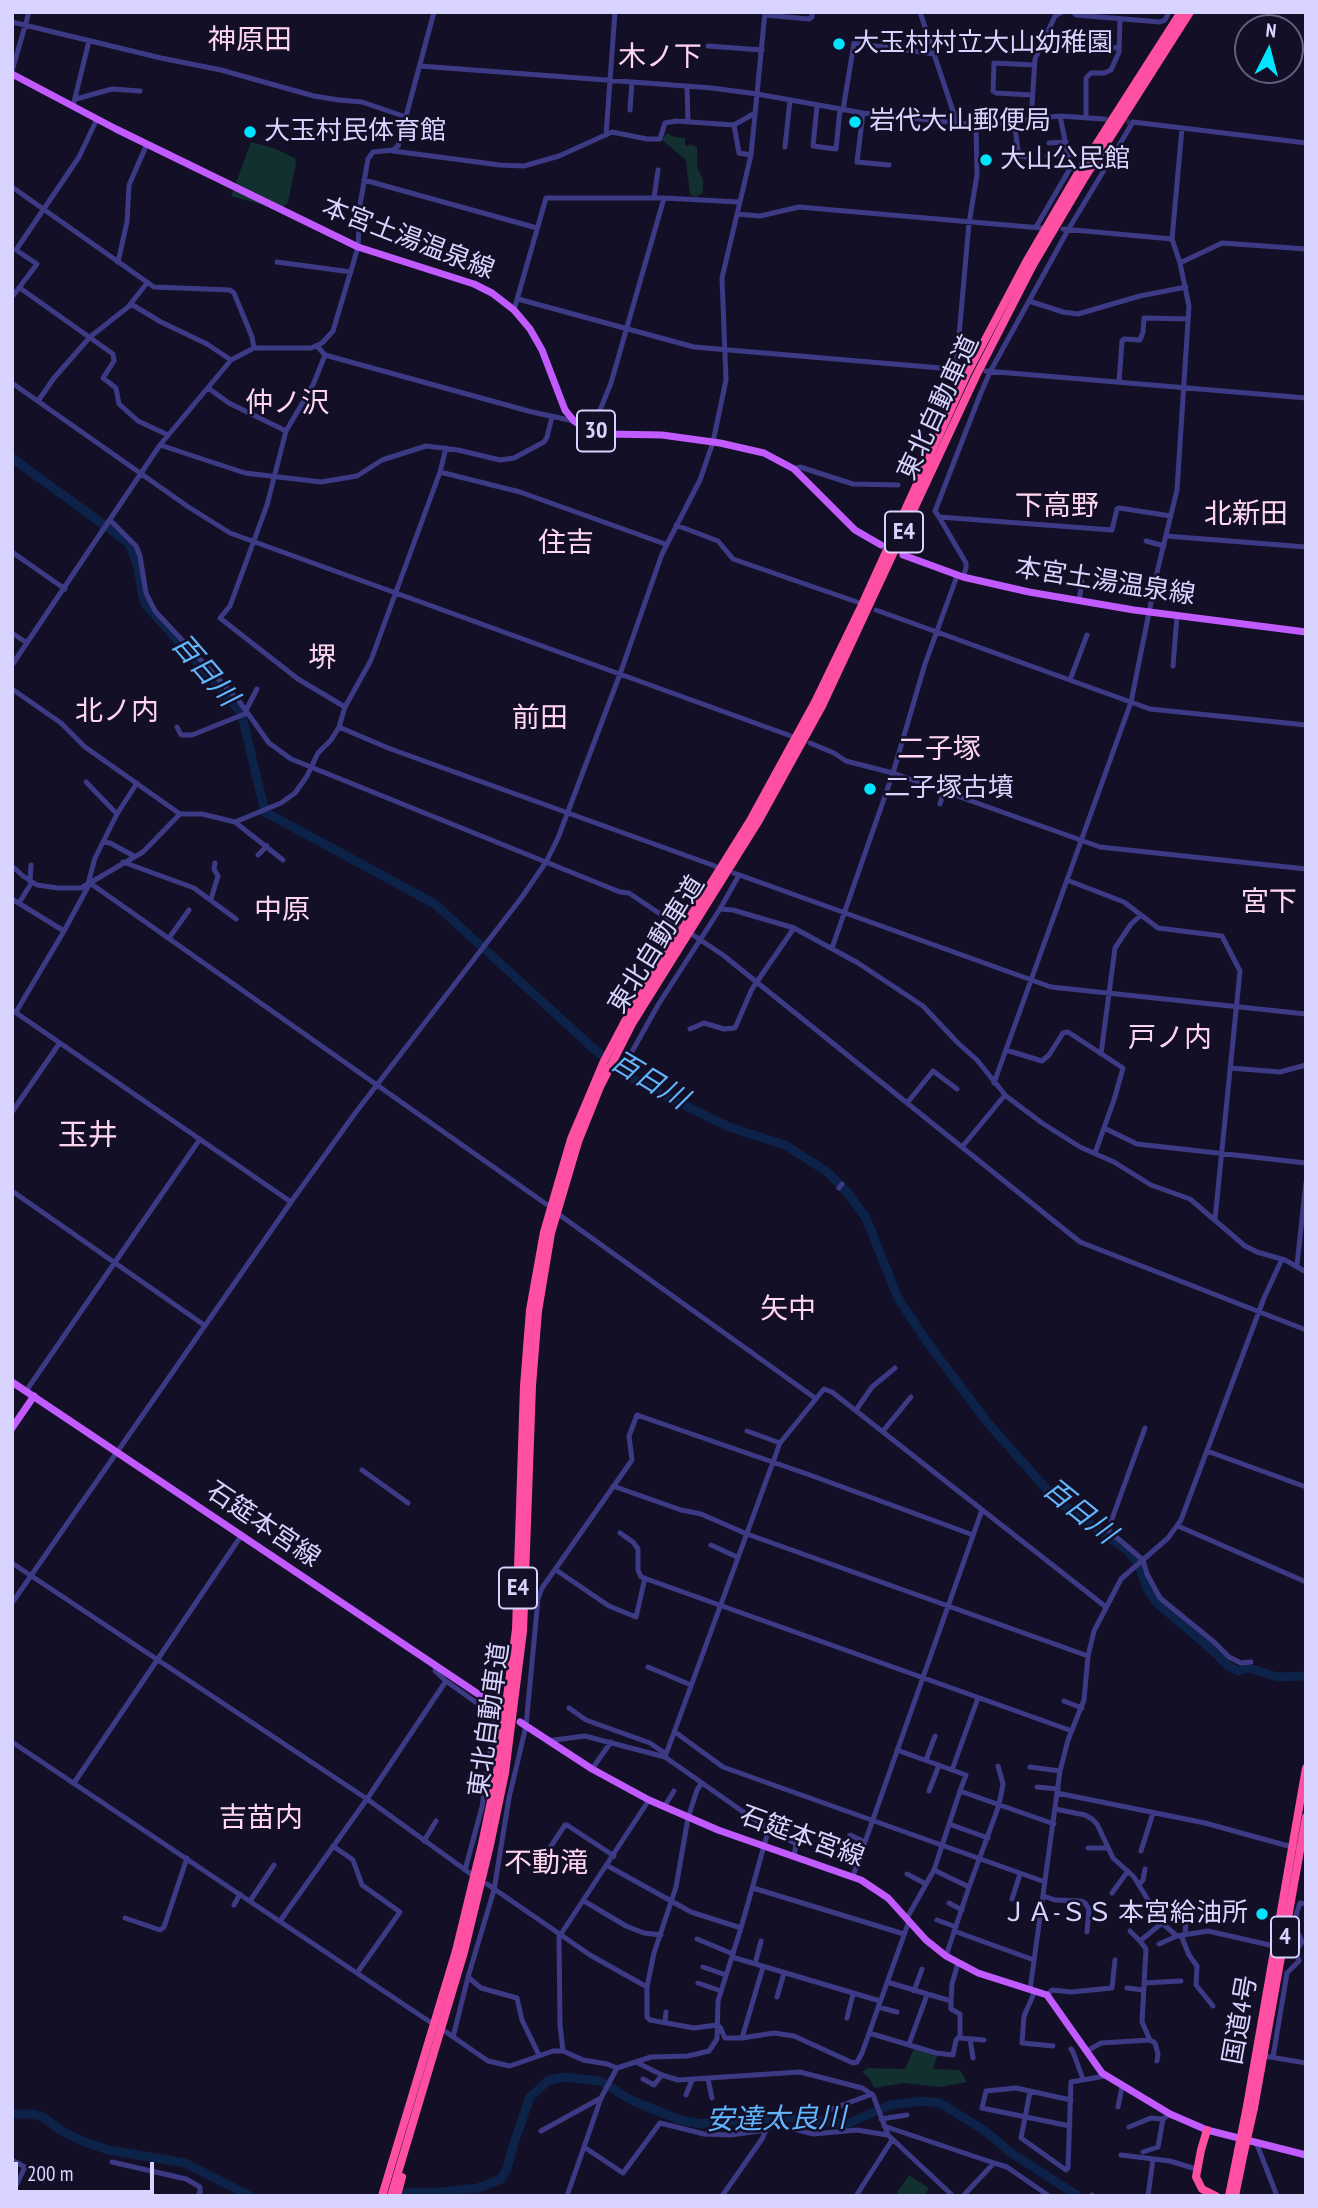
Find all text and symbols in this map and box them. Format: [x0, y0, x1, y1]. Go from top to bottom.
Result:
north arrow [1234, 14, 1304, 84]
text: N [1265, 18, 1277, 43]
district label: 神原田 [208, 24, 292, 58]
place label: 大玉村村立大山幼稚園 [853, 28, 1113, 60]
marker: 大玉村村立大山幼稚園 [831, 36, 847, 52]
district label: 木ノ下 [618, 41, 702, 75]
place label: 岩代大山郵便局 [869, 106, 1051, 138]
marker: 岩代大山郵便局 [847, 114, 863, 130]
place label: 大玉村民体育館 [264, 116, 446, 148]
marker: 大玉村民体育館 [242, 124, 258, 140]
place label: 大山公民館 [1000, 144, 1130, 176]
marker: 大山公民館 [978, 152, 994, 168]
street label: 本宮土湯温泉線 [317, 192, 499, 286]
street label: 東北自動車道 [892, 331, 986, 485]
district label: 仲ノ沢 [245, 387, 329, 421]
road number: 30 [577, 410, 615, 452]
district label: 下高野 [1015, 490, 1099, 524]
district label: 北新田 [1204, 498, 1288, 532]
road number: E4 [885, 512, 923, 552]
district label: 住吉 [538, 527, 594, 561]
street label: 本宮土湯温泉線 [1013, 552, 1197, 612]
water label: 百日川 [164, 628, 244, 714]
district label: 堺 [308, 642, 336, 676]
district label: 北ノ内 [75, 695, 159, 729]
district label: 前田 [512, 702, 568, 736]
district label: 二子塚 [897, 733, 981, 767]
place label: 二子塚古墳 [884, 773, 1014, 805]
marker: 二子塚古墳 [862, 781, 878, 797]
street label: 東北自動車道 [602, 871, 712, 1019]
district label: 宮下 [1241, 886, 1297, 920]
district label: 中原 [254, 894, 310, 928]
district label: 戸ノ内 [1128, 1022, 1212, 1056]
water label: 百日川 [604, 1045, 694, 1117]
district label: 玉井 [58, 1118, 118, 1154]
district label: 矢中 [760, 1293, 816, 1327]
water label: 百日川 [1036, 1473, 1122, 1551]
street label: 石筵本宮線 [200, 1476, 326, 1574]
road number: E4 [499, 1568, 537, 1608]
street label: 東北自動車道 [464, 1641, 516, 1799]
street label: 石筵本宮線 [736, 1800, 868, 1874]
district label: 吉苗内 [219, 1802, 303, 1836]
district label: 不動滝 [504, 1847, 588, 1881]
place label: ＪＡ-ＳＳ 本宮給油所 [1001, 1898, 1248, 1930]
marker: ＪＡ-ＳＳ 本宮給油所 [1254, 1906, 1270, 1922]
road number: 4 [1271, 1916, 1299, 1958]
street label: 国道4号 [1218, 1973, 1264, 2067]
water label: 安達太良川 [706, 2102, 846, 2138]
scale bar [18, 2148, 158, 2192]
text: 200 m [27, 2160, 73, 2187]

